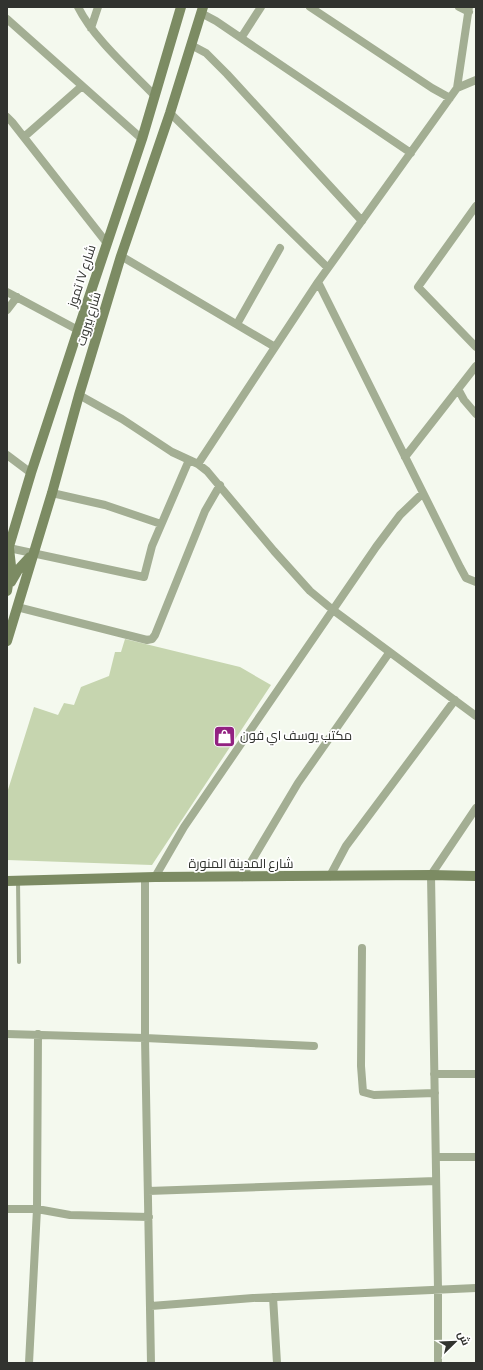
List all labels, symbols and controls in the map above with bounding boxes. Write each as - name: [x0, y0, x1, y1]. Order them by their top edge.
- street label: شارع ١٧ تموز: [64, 243, 100, 310]
- street label: شارع بيروت: [73, 290, 105, 348]
- shop icon: مكتب يوسف اي فون: [212, 723, 238, 749]
- place label: مكتب يوسف اي فون: [240, 728, 352, 746]
- street label: شارع المدينة المنورة: [188, 856, 294, 872]
- north arrow: [435, 1322, 475, 1362]
- text: ش: [455, 1329, 472, 1347]

